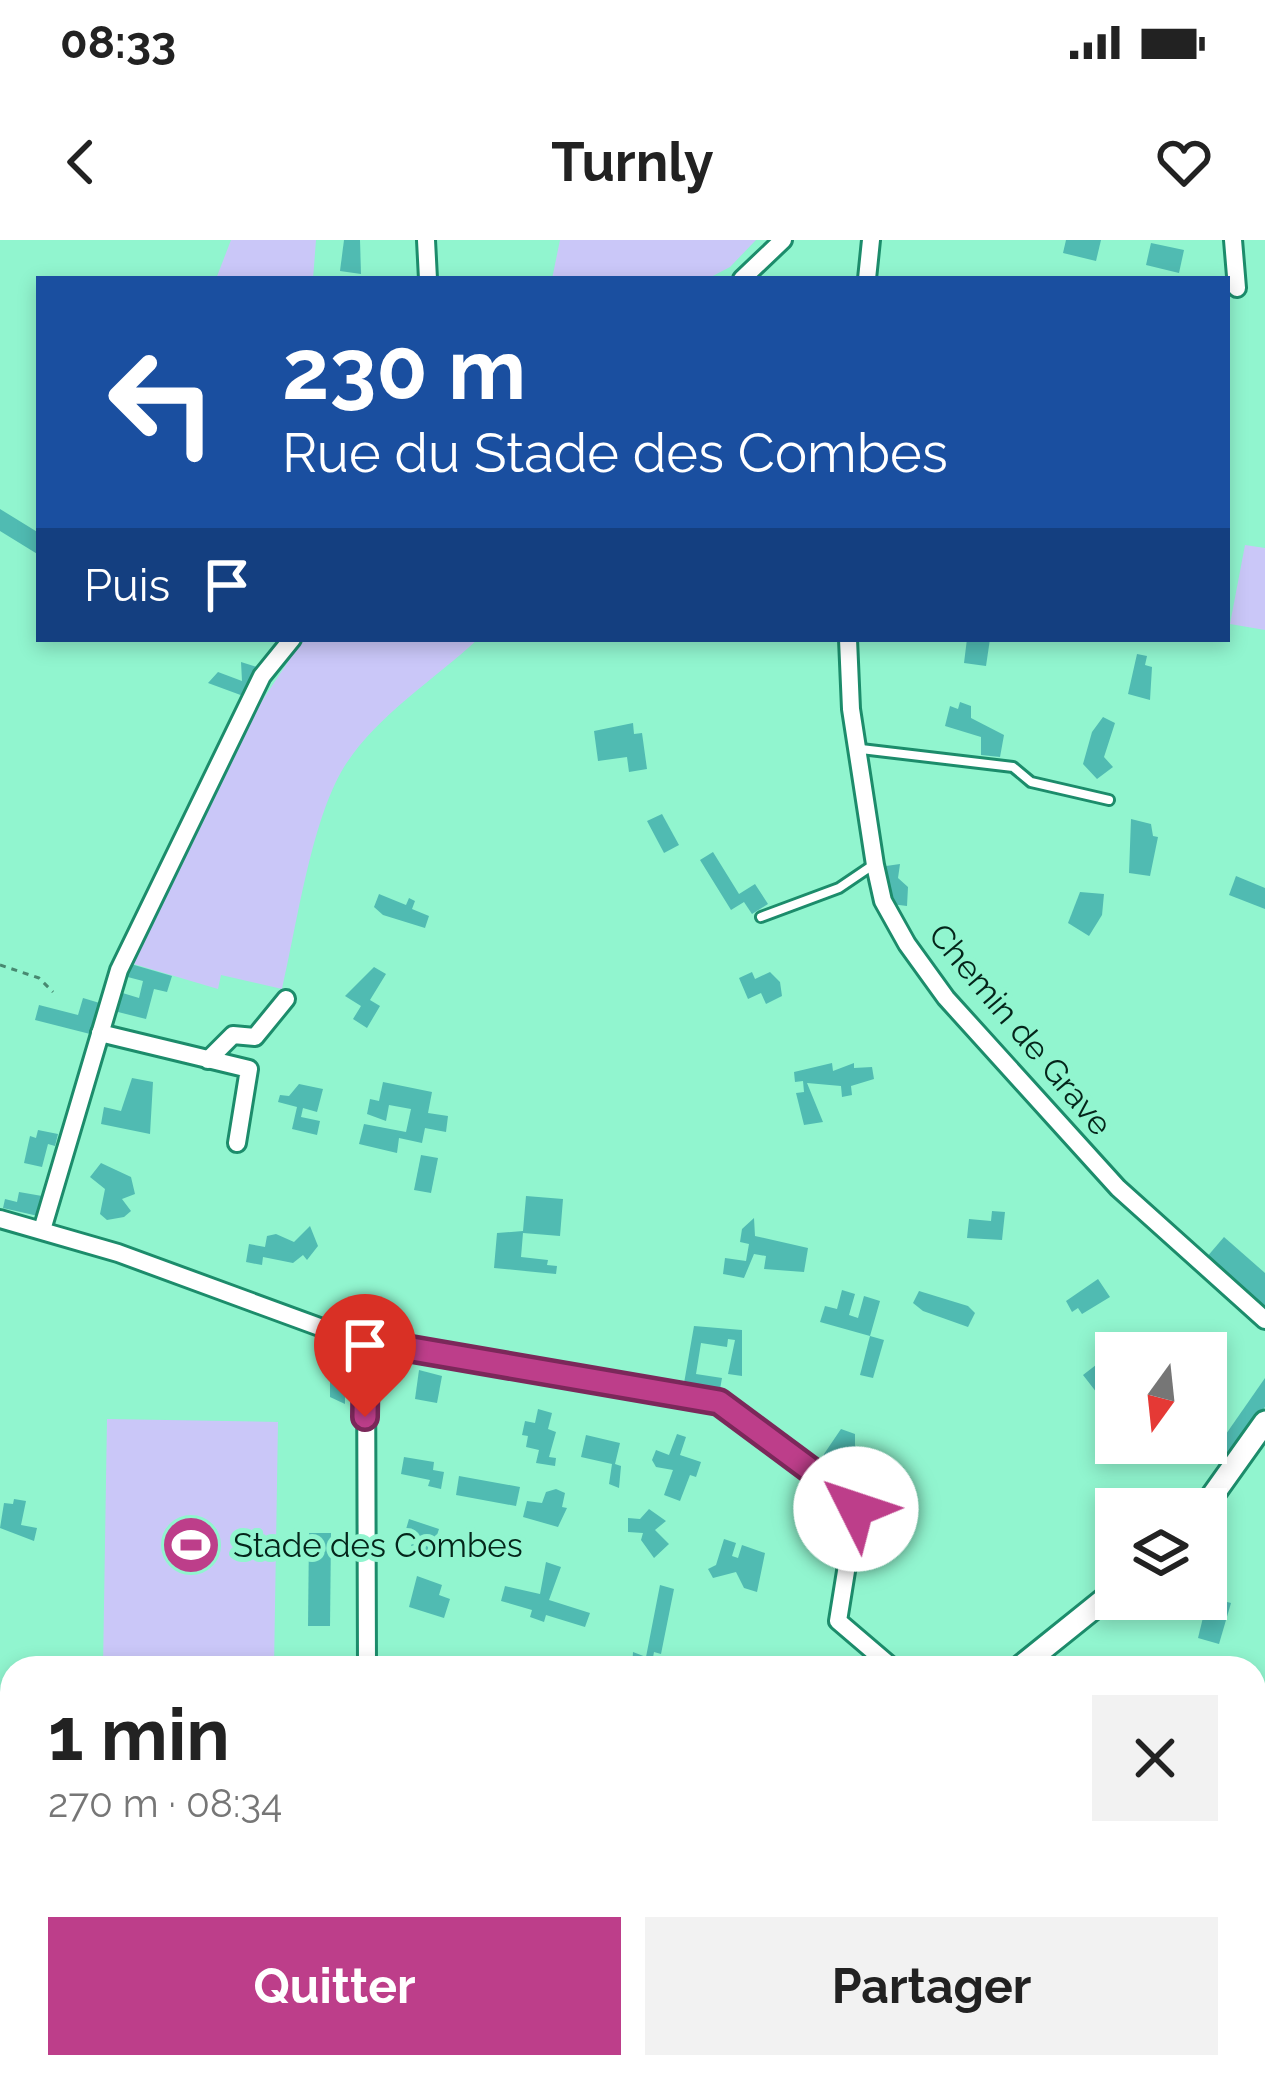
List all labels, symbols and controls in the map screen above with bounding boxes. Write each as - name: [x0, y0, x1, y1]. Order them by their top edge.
- text: 08:33: [60, 16, 176, 69]
- icon: back: [48, 129, 114, 195]
- icon: heart: [1151, 129, 1217, 195]
- text: Turnly: [551, 130, 714, 194]
- text: 230 m: [282, 320, 526, 419]
- icon: left: [84, 324, 240, 480]
- text: Rue du Stade des Combes: [282, 421, 948, 485]
- icon: arrive: [194, 552, 260, 618]
- text: Puis: [84, 559, 170, 612]
- street label: Chemin de Grave: [921, 916, 1120, 1143]
- pin: [314, 1294, 416, 1417]
- icon: arrive: [332, 1312, 398, 1378]
- north arrow: [1095, 1332, 1227, 1464]
- map controls: [1095, 1332, 1227, 1620]
- position arrow: [793, 1446, 919, 1572]
- button: layers: [1095, 1488, 1227, 1620]
- sports icon: Stade des Combes: [160, 1514, 222, 1576]
- place label: Stade des Combes: [233, 1526, 523, 1565]
- text: 1 min: [48, 1692, 230, 1777]
- button: close: [1092, 1695, 1218, 1821]
- text: 270 m · 08:34: [48, 1780, 282, 1826]
- button: Quitter: [48, 1917, 621, 2055]
- button: Partager: [645, 1917, 1218, 2055]

